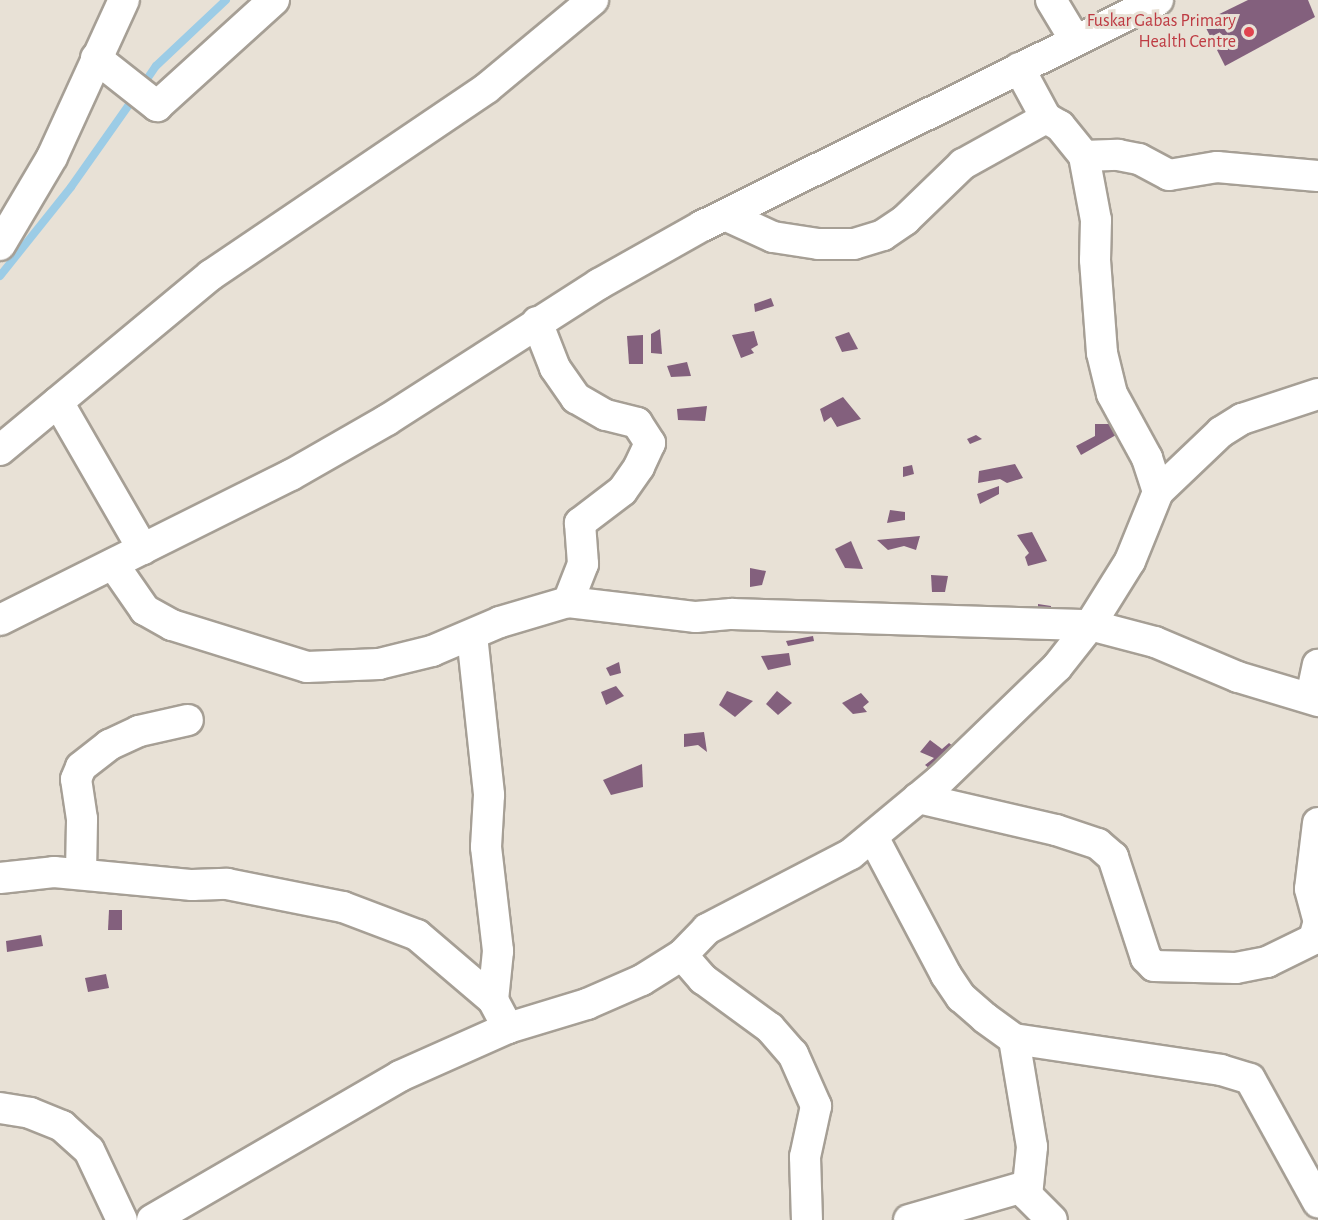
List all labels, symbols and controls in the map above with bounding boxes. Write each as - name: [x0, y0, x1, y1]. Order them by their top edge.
- place label: Fuskar Gabas Primary Health Centre: [1087, 11, 1236, 54]
- marker: Fuskar Gabas Primary Health Centre: [1240, 23, 1258, 41]

